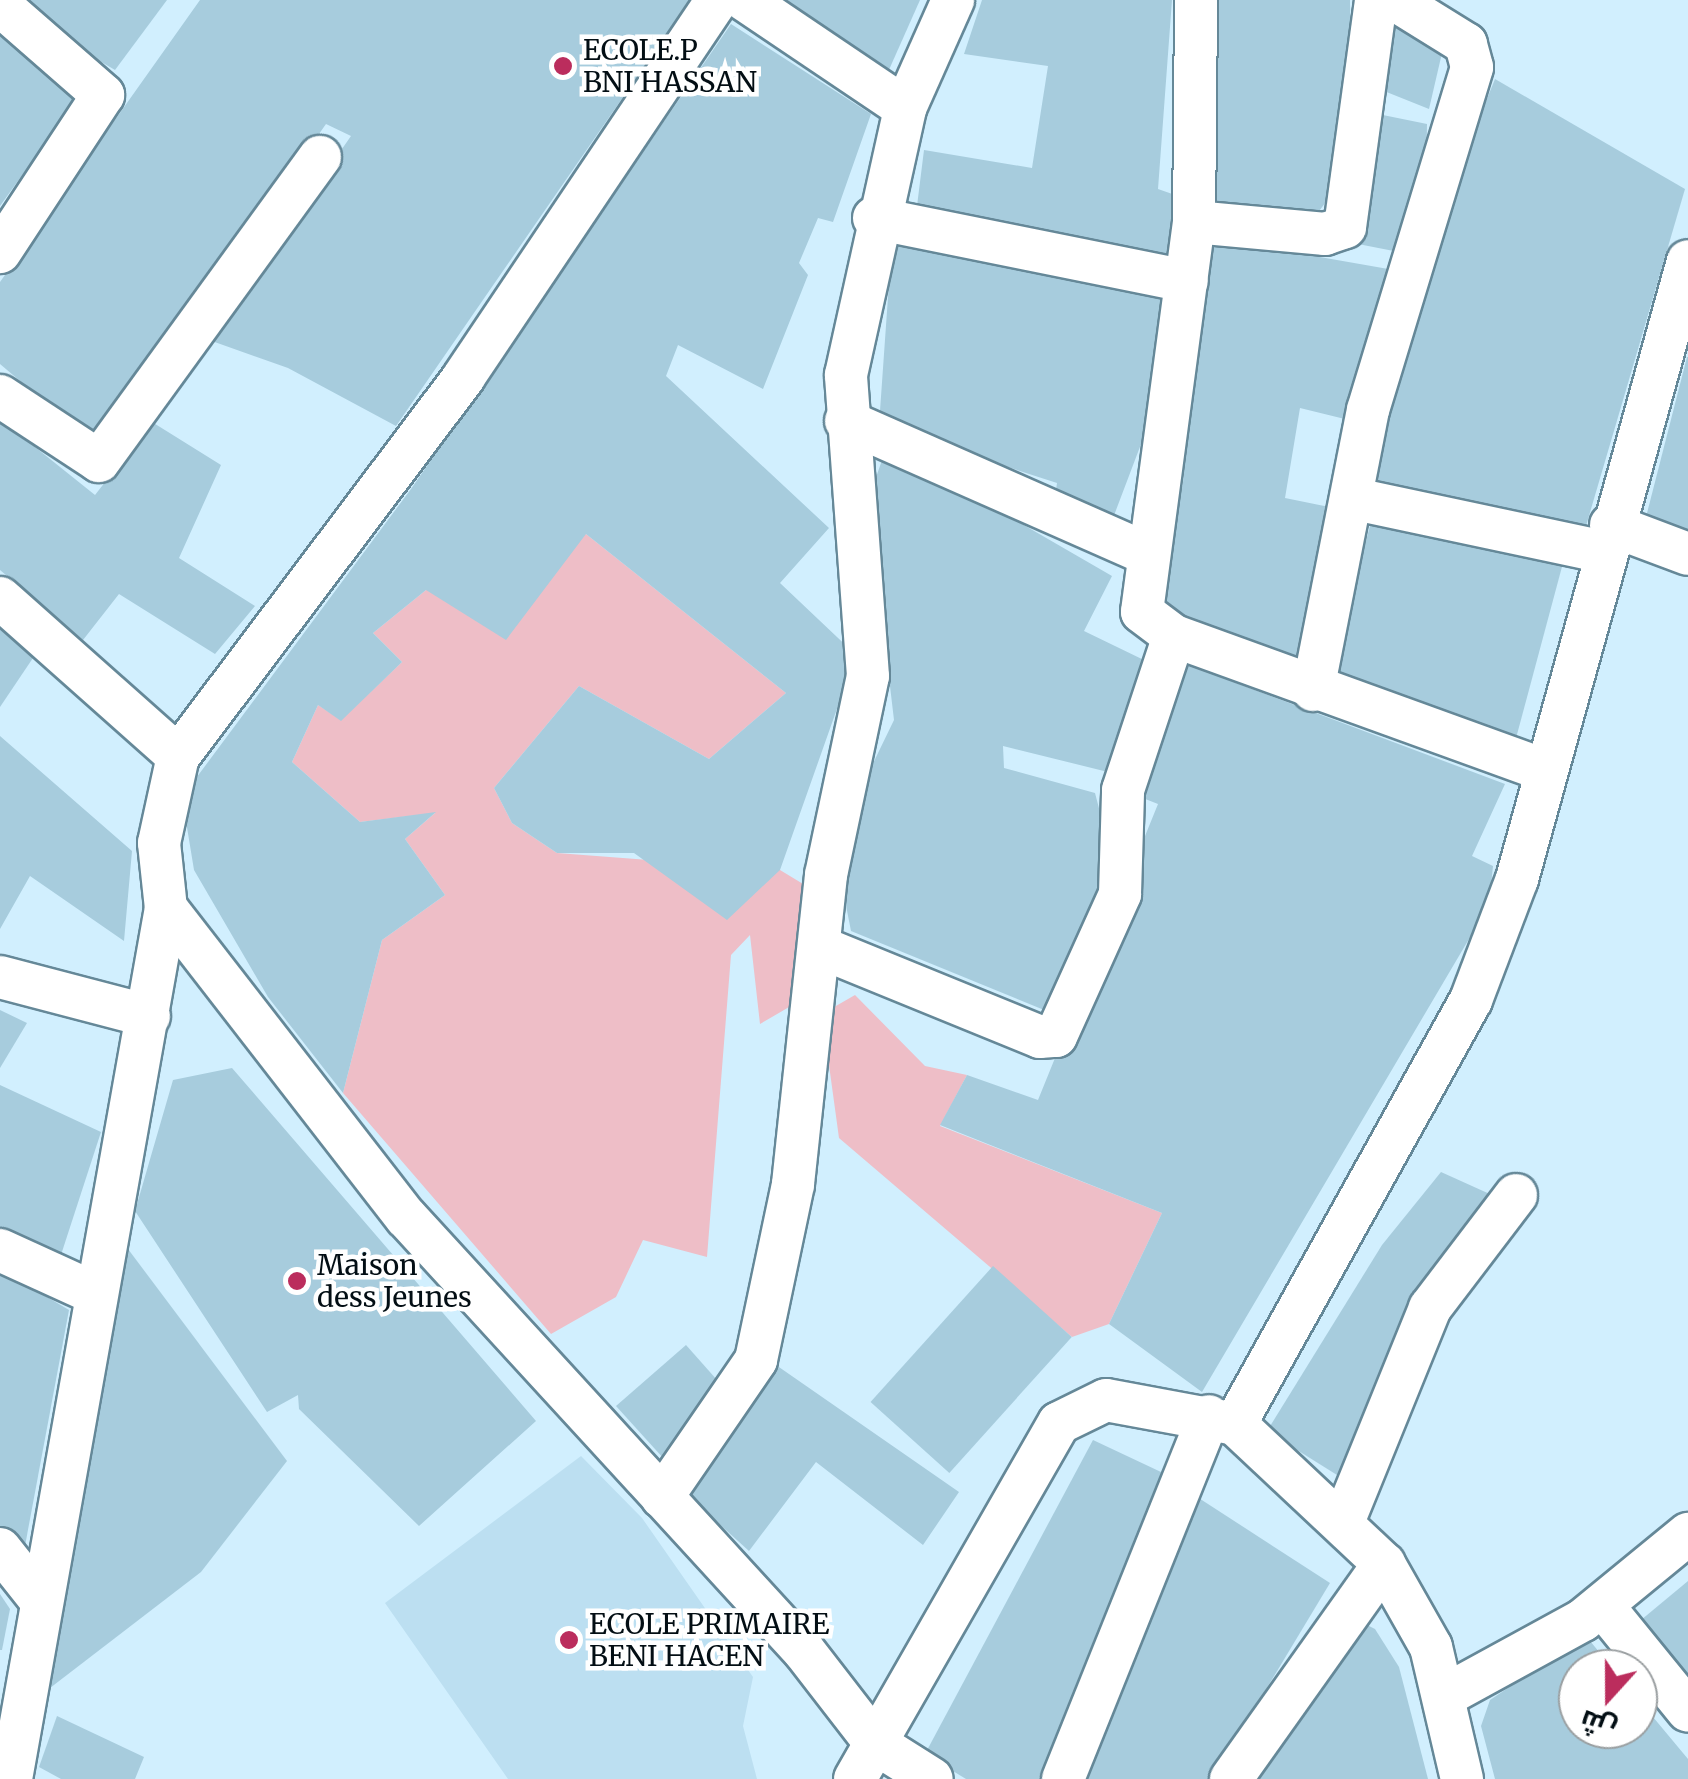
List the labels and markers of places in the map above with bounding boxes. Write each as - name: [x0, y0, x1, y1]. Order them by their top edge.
- place label: ECOLE.P BNI HASSAN: [583, 33, 757, 99]
- marker: ECOLE.P BNI HASSAN: [552, 55, 574, 77]
- place label: Maison dess Jeunes: [317, 1248, 472, 1314]
- marker: Maison dess Jeunes: [286, 1270, 308, 1292]
- place label: ECOLE PRIMAIRE BENI HACEN: [589, 1607, 829, 1673]
- marker: ECOLE PRIMAIRE BENI HACEN: [558, 1629, 580, 1651]

